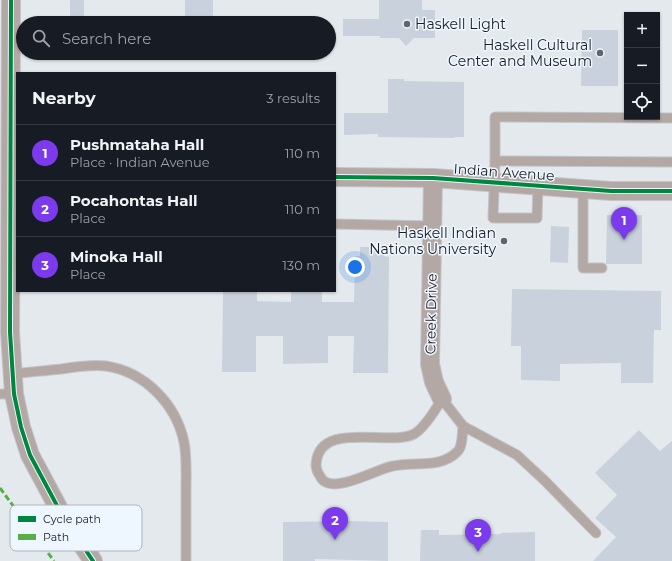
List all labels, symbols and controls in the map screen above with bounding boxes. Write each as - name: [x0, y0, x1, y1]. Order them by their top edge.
- map controls: [624, 12, 660, 120]
- button: +: [624, 12, 660, 48]
- place label: Haskell Light: [415, 15, 506, 33]
- search box: [16, 16, 336, 60]
- marker: Haskell Light: [402, 19, 412, 29]
- icon: search: [30, 27, 52, 49]
- text: Search here: [62, 29, 151, 48]
- place label: Haskell Cultural Center and Museum: [448, 36, 592, 70]
- marker: Haskell Cultural Center and Museum: [595, 48, 605, 58]
- button: −: [624, 48, 660, 84]
- button: locate: [624, 84, 660, 120]
- text: Nearby: [32, 88, 96, 108]
- text: 3 results: [266, 90, 320, 106]
- text: Pushmataha Hall: [70, 135, 204, 154]
- text: 1: [42, 145, 48, 161]
- text: 110 m: [285, 145, 320, 161]
- text: Place · Indian Avenue: [70, 154, 210, 170]
- street label: Indian Avenue: [453, 159, 555, 185]
- text: Pocahontas Hall: [70, 191, 198, 210]
- text: 2: [41, 201, 49, 217]
- text: 110 m: [285, 201, 320, 217]
- pin: 1: [611, 207, 637, 240]
- text: Place: [70, 210, 106, 226]
- place label: Haskell Indian Nations University: [369, 224, 496, 258]
- marker: Haskell Indian Nations University: [499, 236, 509, 246]
- text: Minoka Hall: [70, 247, 163, 266]
- text: 3: [41, 257, 49, 273]
- text: 130 m: [282, 257, 320, 273]
- your location: [345, 257, 365, 277]
- text: Place: [70, 266, 106, 282]
- street label: Creek Drive: [421, 273, 441, 355]
- legend: [10, 505, 142, 551]
- pin: 2: [322, 507, 348, 540]
- text: Cycle path: [43, 512, 101, 526]
- pin: 3: [465, 519, 491, 552]
- text: Path: [43, 530, 69, 544]

